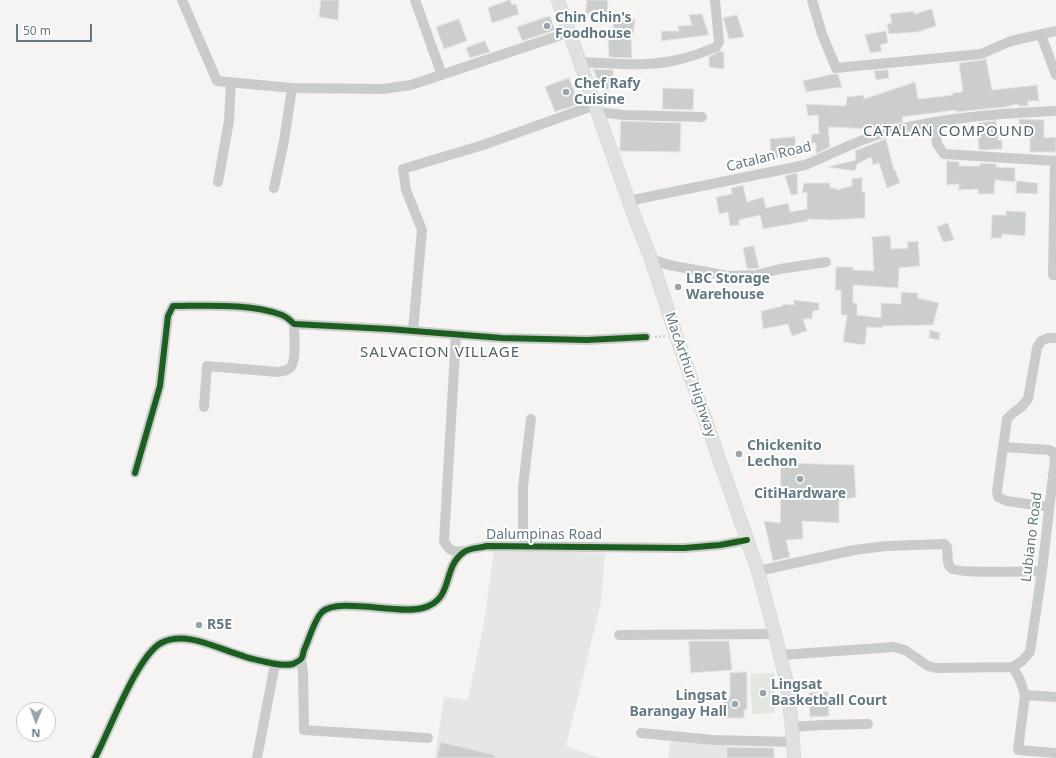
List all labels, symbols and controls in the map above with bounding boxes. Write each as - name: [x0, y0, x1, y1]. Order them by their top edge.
- place label: Chin Chin's Foodhouse: [555, 10, 632, 42]
- scale bar: [18, 16, 94, 42]
- marker: Chin Chin's Foodhouse: [542, 21, 552, 31]
- text: 50 m: [23, 22, 51, 39]
- place label: Chef Rafy Cuisine: [574, 76, 640, 108]
- marker: Chef Rafy Cuisine: [561, 87, 571, 97]
- district label: CATALAN COMPOUND: [863, 123, 1035, 141]
- street label: Catalan Road: [725, 138, 813, 176]
- place label: LBC Storage Warehouse: [686, 271, 770, 304]
- marker: LBC Storage Warehouse: [673, 282, 683, 292]
- street label: MacArthur Highway: [661, 310, 719, 440]
- district label: SALVACION VILLAGE: [360, 344, 520, 362]
- place label: Chickenito Lechon: [747, 438, 822, 470]
- marker: Chickenito Lechon: [734, 449, 744, 459]
- marker: CitiHardware: [795, 474, 805, 484]
- place label: CitiHardware: [754, 486, 846, 502]
- street label: Lubiano Road: [1018, 491, 1046, 583]
- street label: Dalumpinas Road: [486, 527, 602, 543]
- place label: R5E: [207, 617, 232, 633]
- marker: R5E: [194, 620, 204, 630]
- place label: Lingsat Basketball Court: [771, 677, 887, 710]
- place label: Lingsat Barangay Hall: [630, 688, 727, 720]
- marker: Lingsat Basketball Court: [758, 688, 768, 698]
- marker: Lingsat Barangay Hall: [730, 699, 740, 709]
- north arrow: [16, 702, 56, 742]
- text: N: [31, 726, 40, 741]

